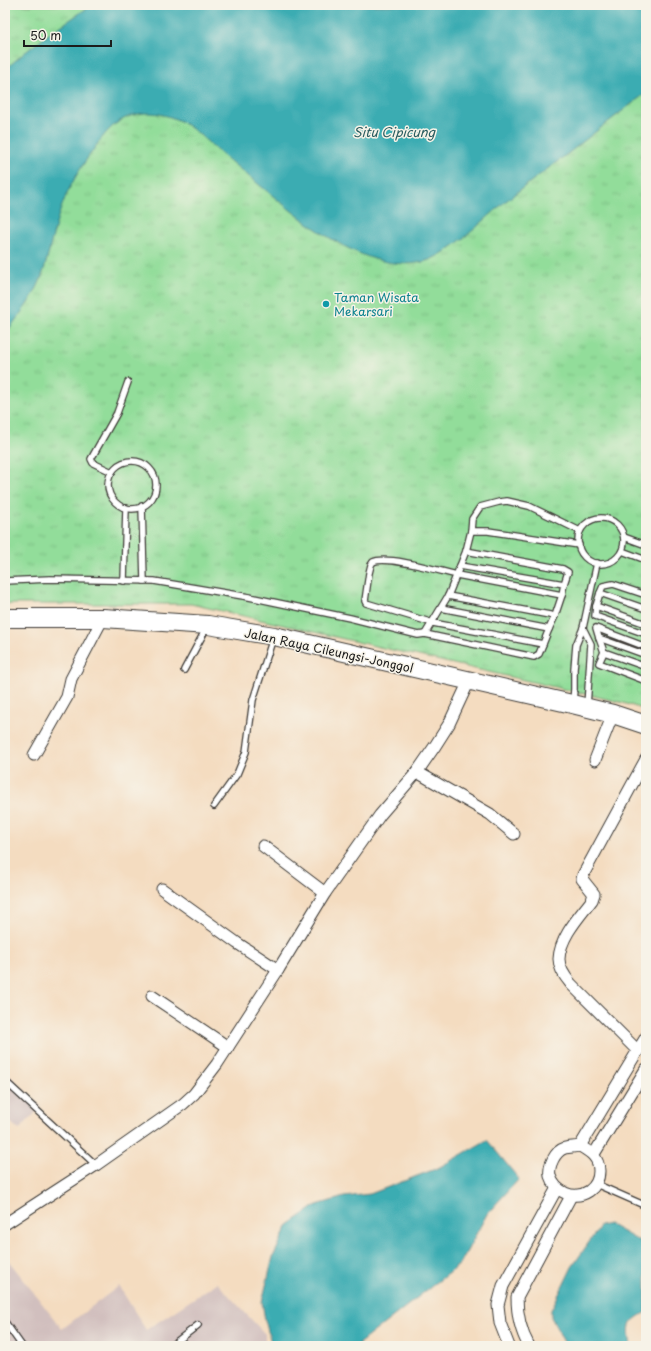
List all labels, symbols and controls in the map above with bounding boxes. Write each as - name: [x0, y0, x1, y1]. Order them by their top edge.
- scale bar: [24, 22, 111, 48]
- text: 50 m: [30, 26, 61, 44]
- water label: Situ Cipicung: [353, 122, 437, 141]
- place label: Taman Wisata Mekarsari: [334, 288, 419, 320]
- marker: Taman Wisata Mekarsari: [321, 299, 331, 309]
- street label: Jalan Raya Cileungsi-Jonggol: [243, 623, 415, 677]

